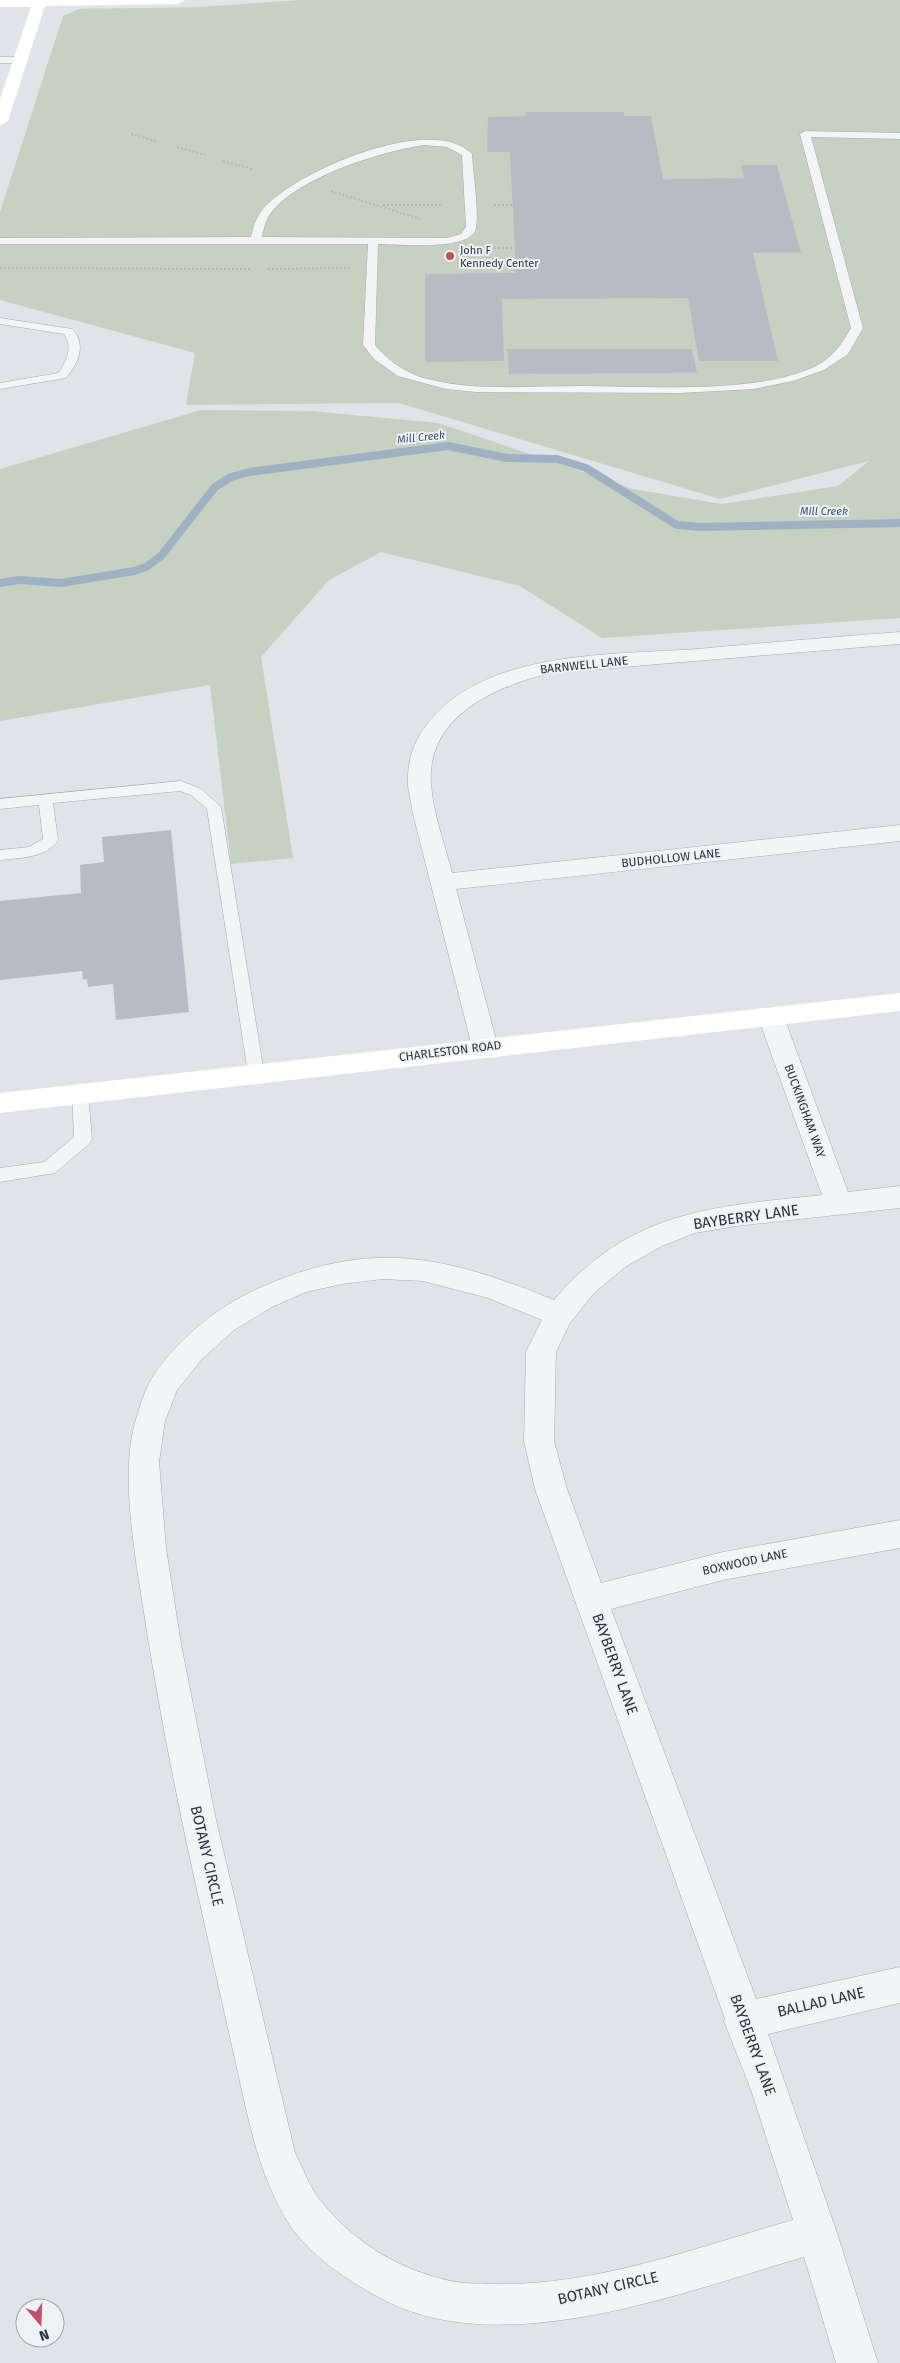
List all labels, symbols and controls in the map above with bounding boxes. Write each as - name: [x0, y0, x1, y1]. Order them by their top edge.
- place label: John F Kennedy Center: [460, 244, 539, 270]
- marker: John F Kennedy Center: [444, 250, 456, 262]
- water label: Mill Creek: [397, 429, 446, 446]
- water label: Mill Creek: [800, 505, 848, 518]
- street label: BARNWELL LANE: [539, 653, 629, 677]
- street label: BUDHOLLOW LANE: [621, 846, 721, 870]
- street label: CHARLESTON ROAD: [398, 1038, 502, 1064]
- street label: BUCKINGHAM WAY: [782, 1062, 829, 1160]
- street label: BAYBERRY LANE: [692, 1201, 800, 1233]
- street label: BOXWOOD LANE: [701, 1546, 789, 1578]
- street label: BAYBERRY LANE: [588, 1611, 642, 1717]
- street label: BOTANY CIRCLE: [187, 1804, 227, 1908]
- street label: BALLAD LANE: [776, 1983, 866, 2021]
- street label: BAYBERRY LANE: [726, 1992, 780, 2098]
- street label: BOTANY CIRCLE: [556, 2268, 660, 2308]
- north arrow: [15, 2298, 65, 2348]
- text: N: [37, 2325, 51, 2344]

